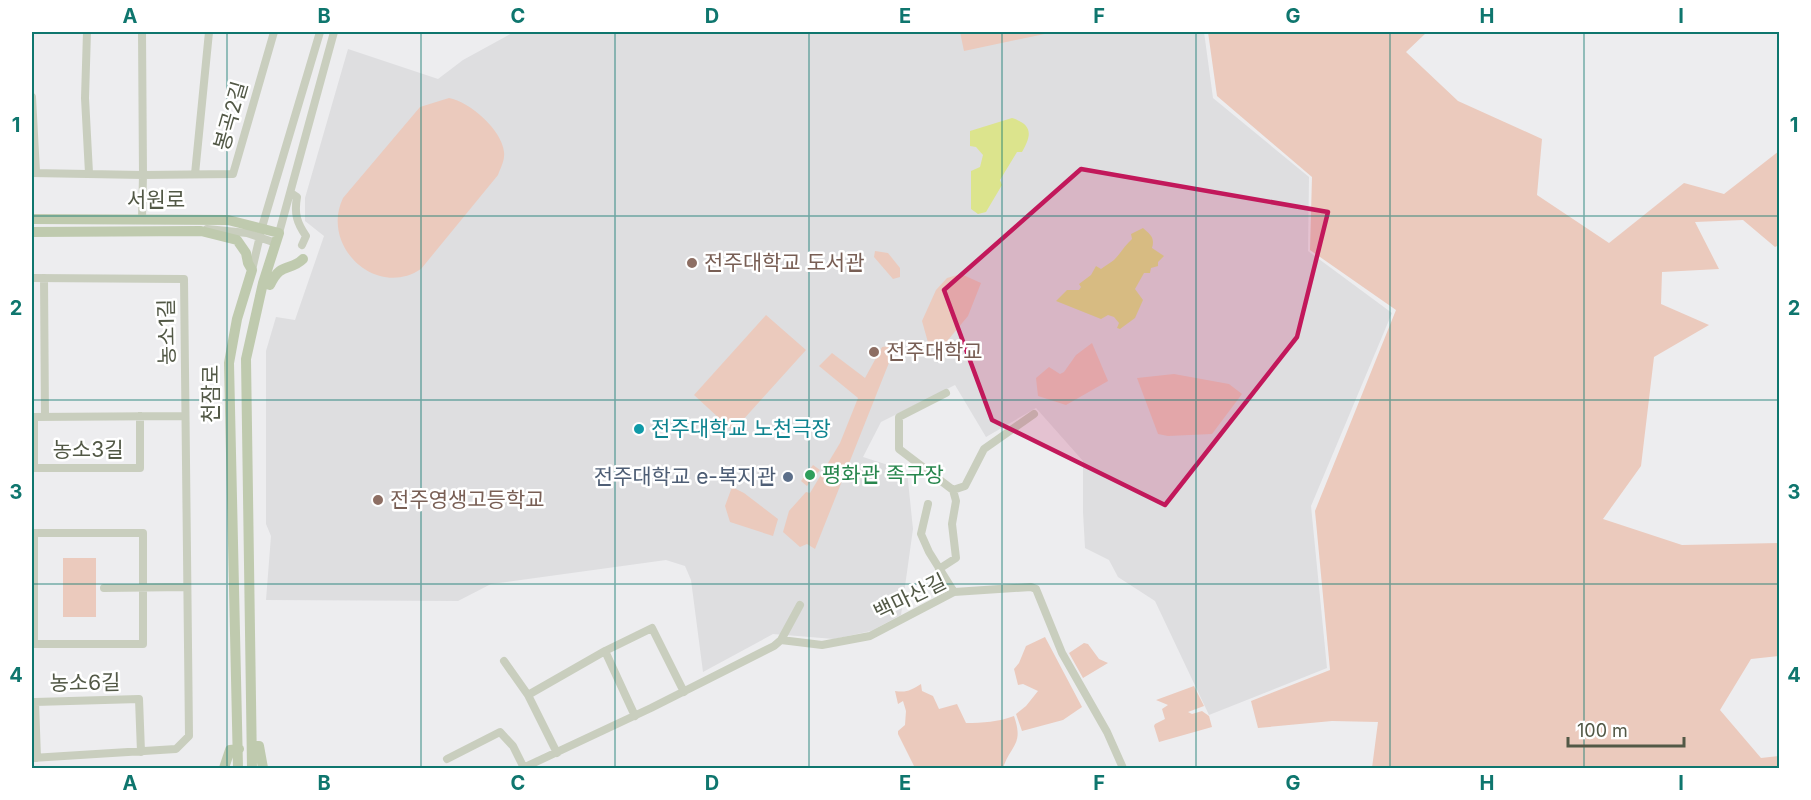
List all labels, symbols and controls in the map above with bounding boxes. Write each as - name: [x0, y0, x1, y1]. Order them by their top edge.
- text: A: [123, 4, 138, 28]
- text: B: [317, 4, 331, 28]
- text: C: [511, 4, 525, 28]
- text: D: [705, 4, 719, 28]
- text: E: [899, 4, 911, 28]
- text: F: [1093, 4, 1105, 28]
- text: G: [1285, 4, 1301, 28]
- text: H: [1480, 4, 1494, 28]
- text: I: [1678, 4, 1684, 28]
- street label: 봉곡2길: [209, 78, 252, 153]
- text: 1: [12, 113, 20, 137]
- text: 1: [1790, 113, 1798, 137]
- street label: 서원로: [127, 187, 185, 212]
- place label: 전주대학교 도서관: [704, 250, 864, 275]
- marker: 전주대학교 도서관: [685, 256, 699, 270]
- text: 2: [10, 296, 22, 320]
- text: 2: [1788, 296, 1800, 320]
- street label: 농소1길: [153, 299, 180, 365]
- place label: 전주대학교: [886, 339, 983, 364]
- marker: 전주대학교: [867, 345, 881, 359]
- street label: 천잠로: [198, 365, 223, 423]
- place label: 전주대학교 노천극장: [651, 416, 831, 441]
- marker: 전주대학교 노천극장: [632, 422, 646, 436]
- street label: 농소3길: [53, 437, 123, 462]
- place label: 평화관 족구장: [822, 462, 944, 487]
- place label: 전주대학교 e-복지관: [594, 464, 776, 489]
- marker: 평화관 족구장: [803, 468, 817, 482]
- marker: 전주대학교 e-복지관: [781, 470, 795, 484]
- text: 3: [10, 480, 22, 504]
- text: 3: [1788, 480, 1800, 504]
- place label: 전주영생고등학교: [390, 487, 545, 512]
- marker: 전주영생고등학교: [371, 493, 385, 507]
- street label: 백마산길: [870, 568, 950, 625]
- text: 4: [9, 663, 23, 687]
- text: 4: [1787, 663, 1801, 687]
- street label: 농소6길: [49, 669, 121, 696]
- scale bar: [1568, 710, 1684, 748]
- text: 100 m: [1577, 720, 1628, 741]
- text: A: [123, 771, 138, 795]
- text: B: [317, 771, 331, 795]
- text: C: [511, 771, 525, 795]
- text: D: [705, 771, 719, 795]
- text: E: [899, 771, 911, 795]
- text: F: [1093, 771, 1105, 795]
- text: G: [1285, 771, 1301, 795]
- text: H: [1480, 771, 1494, 795]
- text: I: [1678, 771, 1684, 795]

